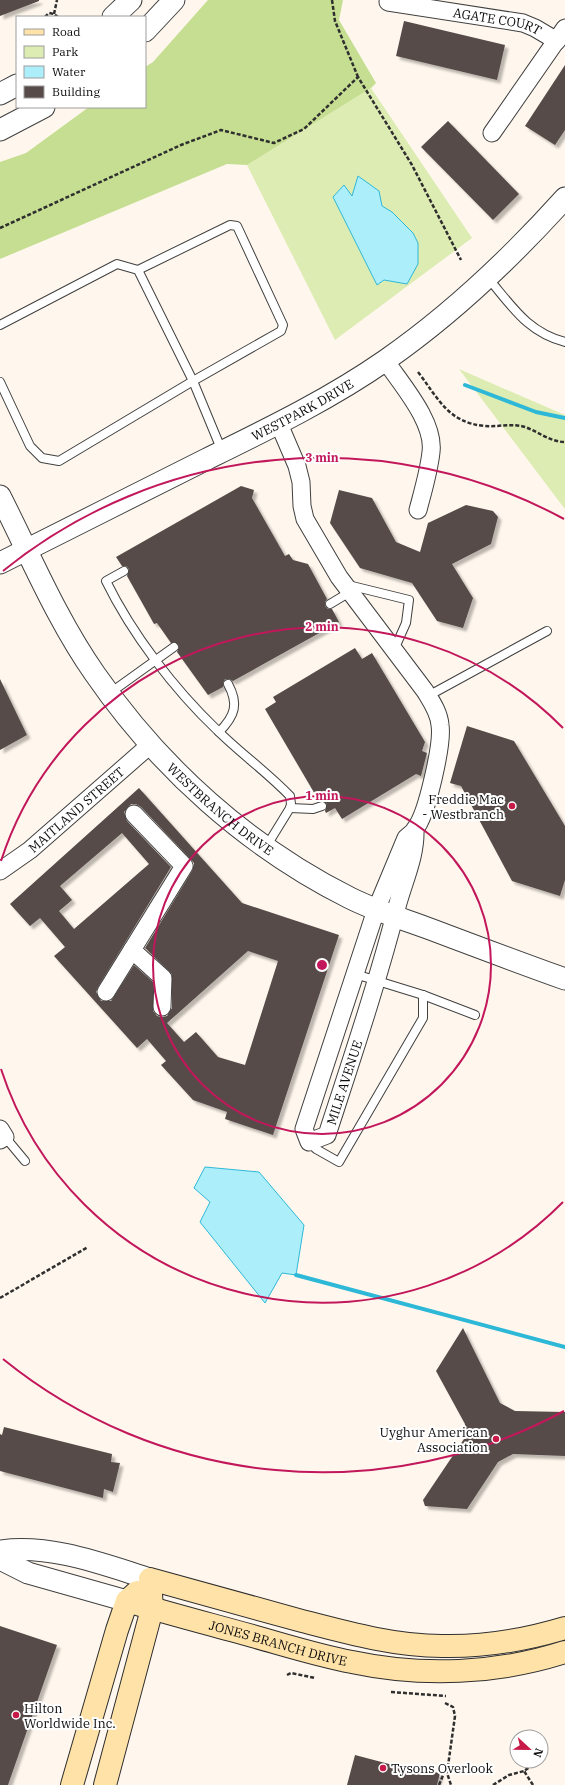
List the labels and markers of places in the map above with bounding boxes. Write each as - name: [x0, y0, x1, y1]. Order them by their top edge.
- place label: Freddie Mac - Westbranch: [422, 791, 504, 823]
- marker: Freddie Mac - Westbranch: [507, 801, 517, 811]
- centre of rings: [315, 958, 329, 972]
- place label: Uyghur American Association: [380, 1424, 488, 1456]
- marker: Uyghur American Association: [491, 1434, 501, 1444]
- place label: Hilton Worldwide Inc.: [24, 1700, 116, 1732]
- marker: Hilton Worldwide Inc.: [11, 1710, 21, 1720]
- place label: Tysons Overlook: [391, 1760, 493, 1777]
- marker: Tysons Overlook: [378, 1763, 388, 1773]

